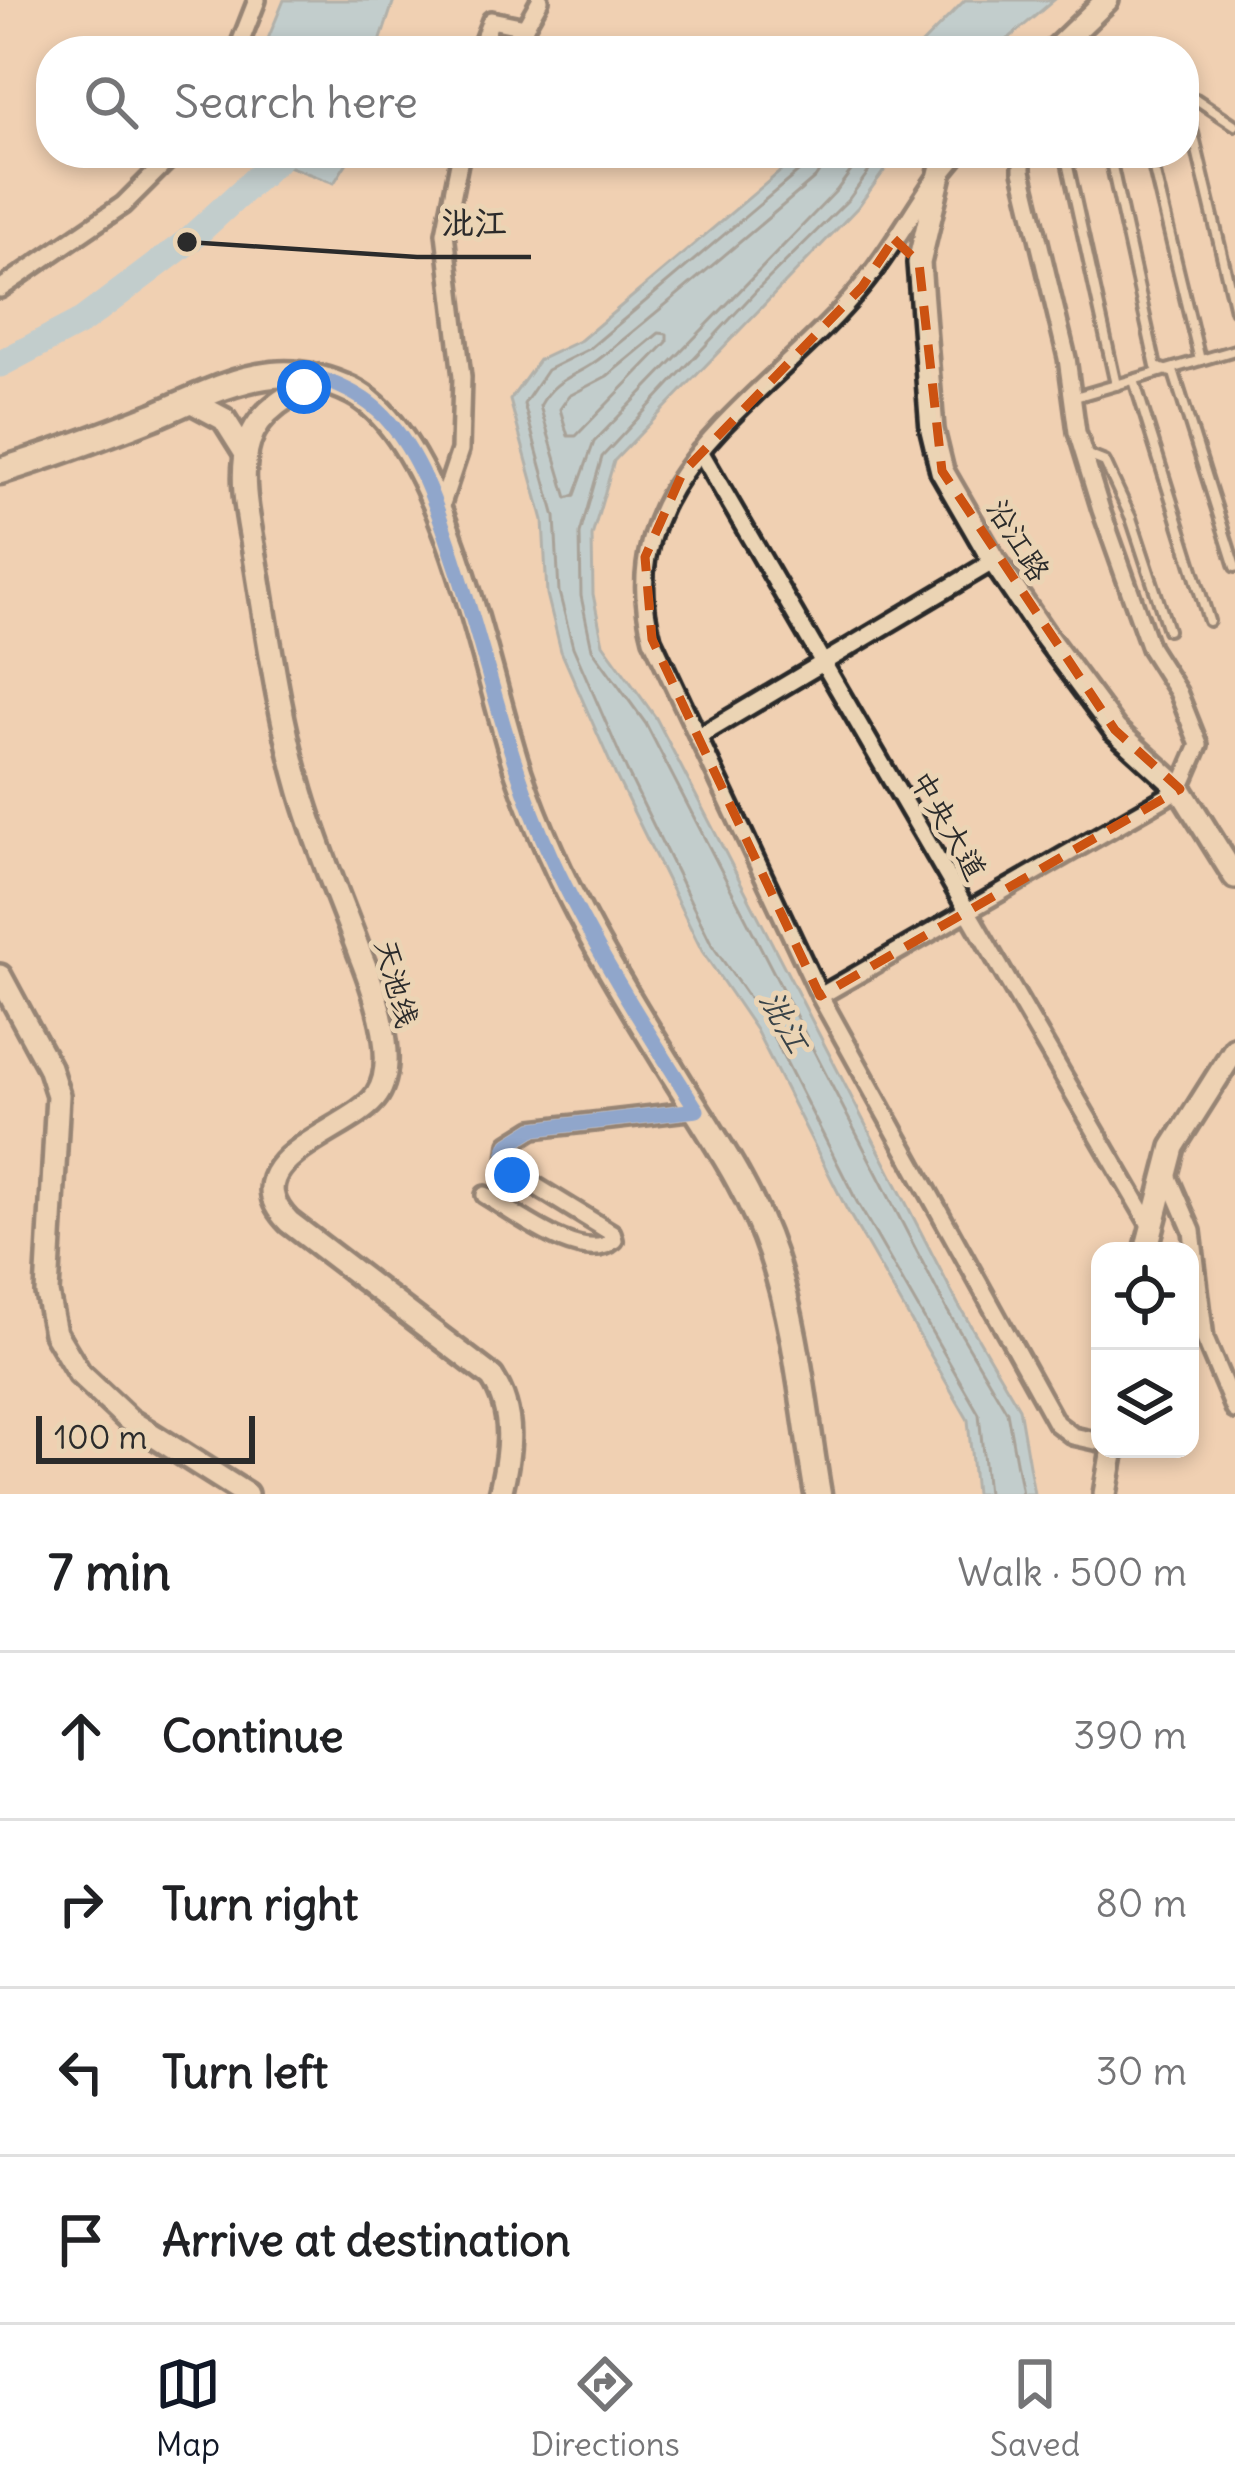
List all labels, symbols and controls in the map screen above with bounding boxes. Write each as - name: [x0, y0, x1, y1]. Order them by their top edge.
- search box: [36, 36, 1199, 168]
- icon: search: [78, 69, 144, 135]
- text: Search here: [174, 74, 418, 130]
- callout: 沘江: [417, 188, 531, 257]
- text: 沘江: [441, 201, 507, 243]
- route start: [277, 360, 331, 414]
- street label: 沿江路: [979, 492, 1059, 588]
- street label: 中央大道: [903, 764, 995, 886]
- street label: 天池线: [367, 935, 427, 1031]
- water label: 沘江: [751, 982, 820, 1062]
- route end: [485, 1148, 539, 1202]
- map controls: [1091, 1242, 1199, 1458]
- button: locate: [1091, 1242, 1199, 1350]
- button: layers: [1091, 1350, 1199, 1458]
- scale bar: [36, 1410, 255, 1463]
- text: 100 m: [54, 1416, 147, 1458]
- text: 7 min: [48, 1540, 171, 1604]
- text: Walk · 500 m: [957, 1548, 1187, 1597]
- icon: ahead: [48, 1703, 114, 1769]
- text: Continue: [162, 1708, 344, 1764]
- text: 390 m: [1073, 1711, 1187, 1760]
- icon: right: [48, 1871, 114, 1937]
- text: Turn right: [162, 1876, 358, 1932]
- text: 80 m: [1095, 1879, 1187, 1928]
- icon: left: [48, 2039, 114, 2105]
- text: Turn left: [162, 2044, 328, 2100]
- text: 30 m: [1096, 2047, 1187, 2096]
- icon: arrive: [48, 2207, 114, 2273]
- text: Arrive at destination: [162, 2212, 571, 2268]
- tab: Map: [155, 2351, 221, 2465]
- tab: Directions: [531, 2351, 680, 2465]
- tab: Saved: [990, 2351, 1080, 2465]

